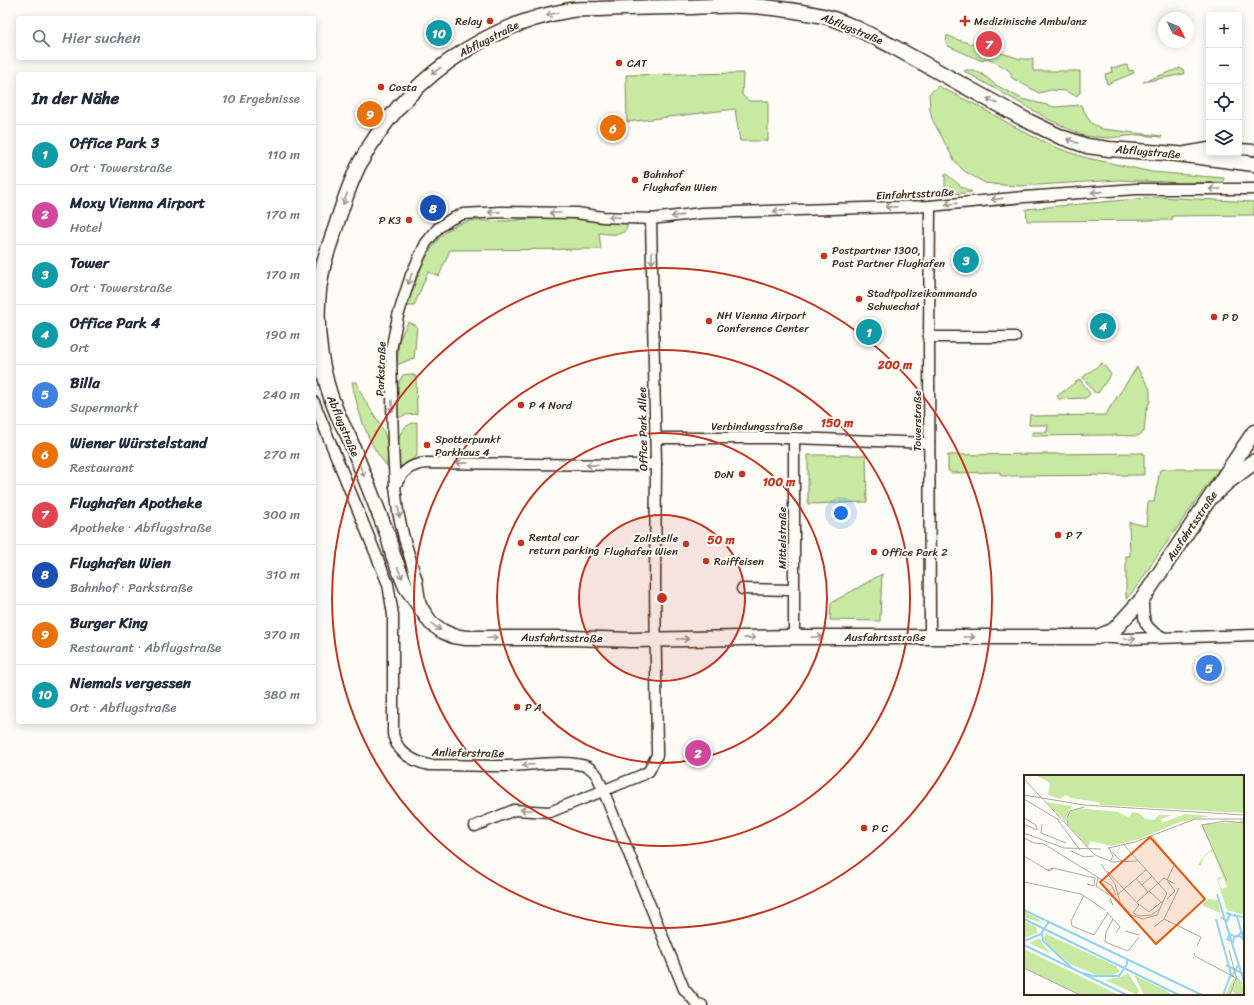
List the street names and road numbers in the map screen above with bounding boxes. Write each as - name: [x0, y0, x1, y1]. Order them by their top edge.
- street label: Abflugstraße: [817, 8, 886, 50]
- street label: Abflugstraße: [455, 15, 523, 63]
- street label: Abflugstraße: [1114, 140, 1182, 164]
- street label: Einfahrtsstraße: [876, 182, 955, 206]
- street label: Parkstraße: [371, 341, 391, 397]
- street label: Office Park Allee: [633, 386, 653, 471]
- street label: Towerstraße: [908, 390, 927, 452]
- street label: Abflugstraße: [321, 391, 365, 460]
- street label: Verbindungsstraße: [711, 417, 803, 436]
- street label: Ausfahrtsstraße: [1161, 487, 1223, 566]
- street label: Mittelstraße: [773, 506, 792, 569]
- street label: Ausfahrtsstraße: [520, 628, 603, 648]
- street label: Ausfahrtsstraße: [843, 628, 926, 647]
- street label: Anlieferstraße: [431, 743, 505, 763]

